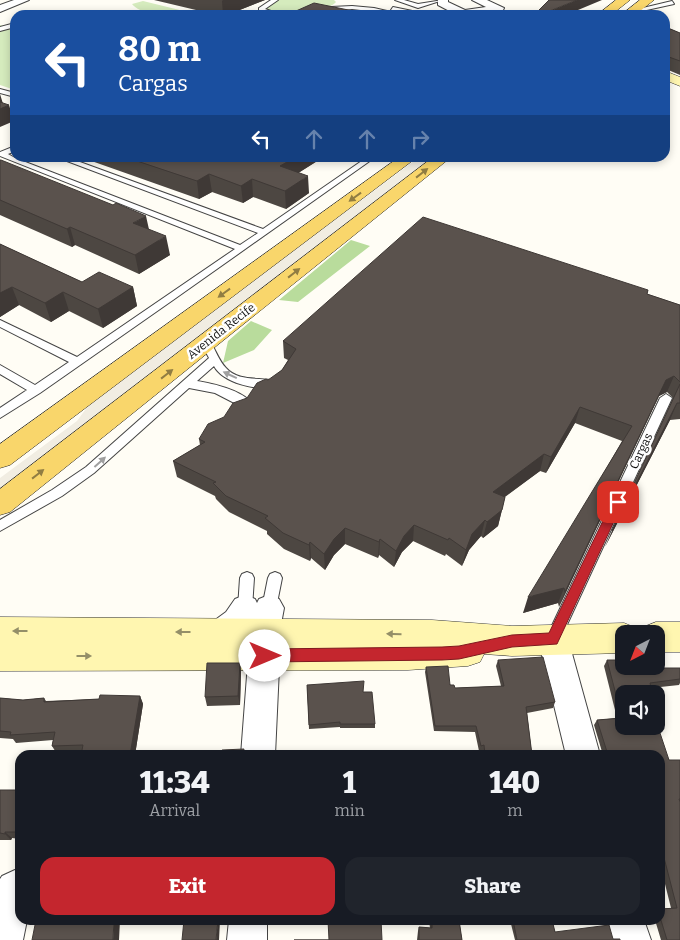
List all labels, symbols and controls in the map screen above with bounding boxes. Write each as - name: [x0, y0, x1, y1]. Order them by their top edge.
- text: 80 m: [118, 28, 201, 70]
- icon: left: [35, 30, 100, 95]
- text: Cargas: [118, 70, 188, 97]
- icon: left: [247, 125, 275, 153]
- icon: ahead: [300, 125, 328, 153]
- icon: ahead: [353, 125, 381, 153]
- icon: right: [406, 125, 434, 153]
- one-way arrow: [415, 168, 429, 178]
- one-way arrow: [348, 192, 362, 202]
- one-way arrow: [287, 268, 301, 278]
- one-way arrow: [217, 288, 231, 298]
- street label: Avenida Recife: [184, 300, 258, 362]
- one-way arrow: [160, 368, 173, 379]
- one-way arrow: [223, 371, 238, 380]
- street label: Cargas: [627, 431, 655, 471]
- one-way arrow: [93, 456, 106, 467]
- one-way arrow: [32, 468, 45, 479]
- pin: [597, 481, 639, 523]
- icon: arrive: [604, 488, 632, 516]
- north arrow: [615, 625, 665, 675]
- map controls: [615, 625, 665, 735]
- one-way arrow: [12, 627, 28, 635]
- one-way arrow: [175, 628, 191, 636]
- position arrow: [238, 629, 290, 681]
- one-way arrow: [385, 630, 401, 638]
- one-way arrow: [76, 652, 92, 660]
- button: sound: [615, 685, 665, 735]
- text: 11:34: [140, 765, 210, 801]
- text: 1: [343, 765, 356, 801]
- text: 140: [489, 765, 540, 801]
- text: Arrival: [149, 801, 200, 820]
- text: min: [334, 801, 365, 820]
- text: m: [507, 801, 522, 820]
- button: Exit: [40, 857, 335, 915]
- button: Share: [345, 857, 640, 915]

